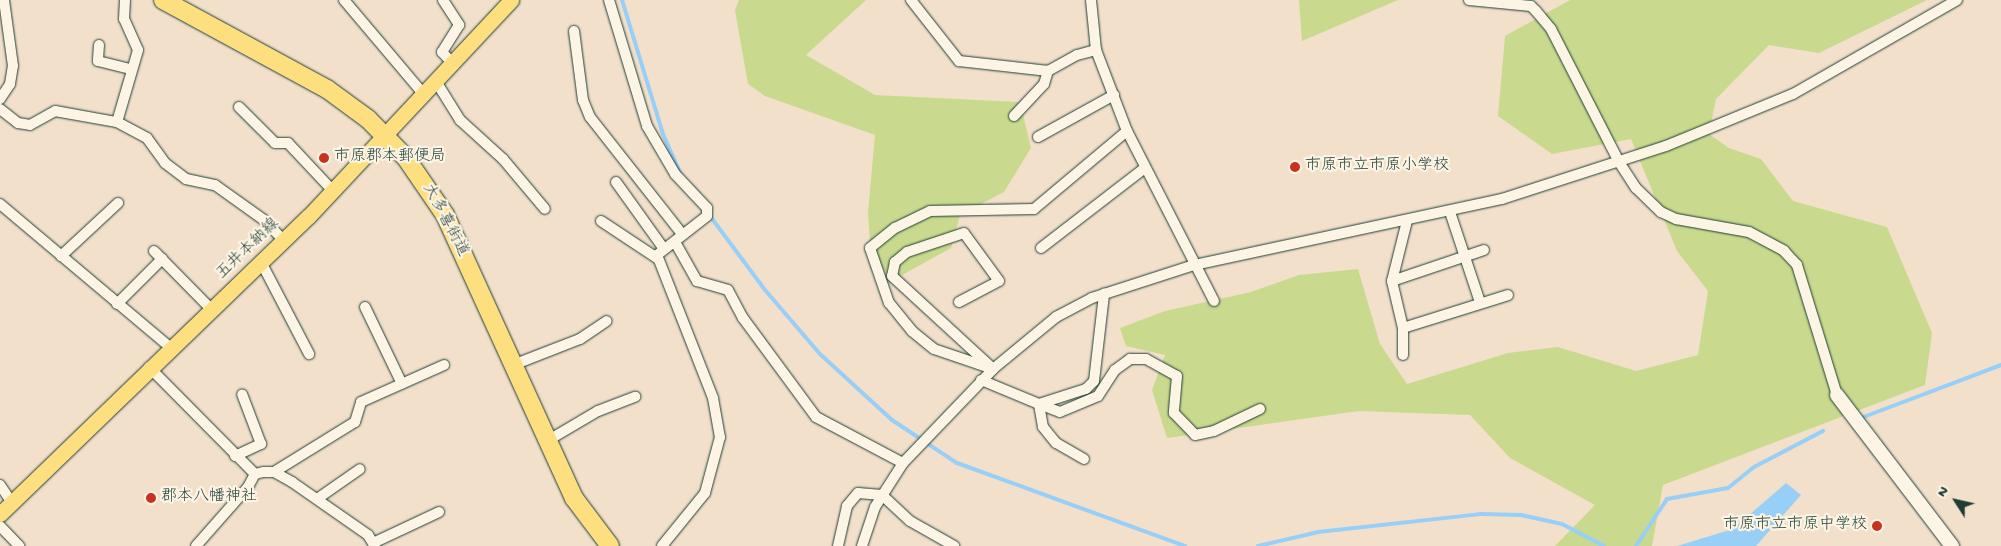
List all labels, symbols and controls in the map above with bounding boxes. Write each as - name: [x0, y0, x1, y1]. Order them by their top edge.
- place label: 市原郡本郵便局: [334, 148, 446, 168]
- marker: 市原郡本郵便局: [318, 152, 330, 164]
- place label: 市原市立市原小学校: [1305, 157, 1449, 177]
- marker: 市原市立市原小学校: [1289, 161, 1301, 173]
- street label: 大多喜街道: [417, 181, 471, 261]
- street label: 五井本納線: [214, 215, 284, 285]
- north arrow: [1931, 476, 1981, 526]
- text: N: [1934, 483, 1953, 501]
- place label: 郡本八幡神社: [161, 488, 257, 508]
- marker: 郡本八幡神社: [145, 492, 157, 504]
- place label: 市原市立市原中学校: [1723, 516, 1867, 536]
- marker: 市原市立市原中学校: [1871, 520, 1883, 532]

